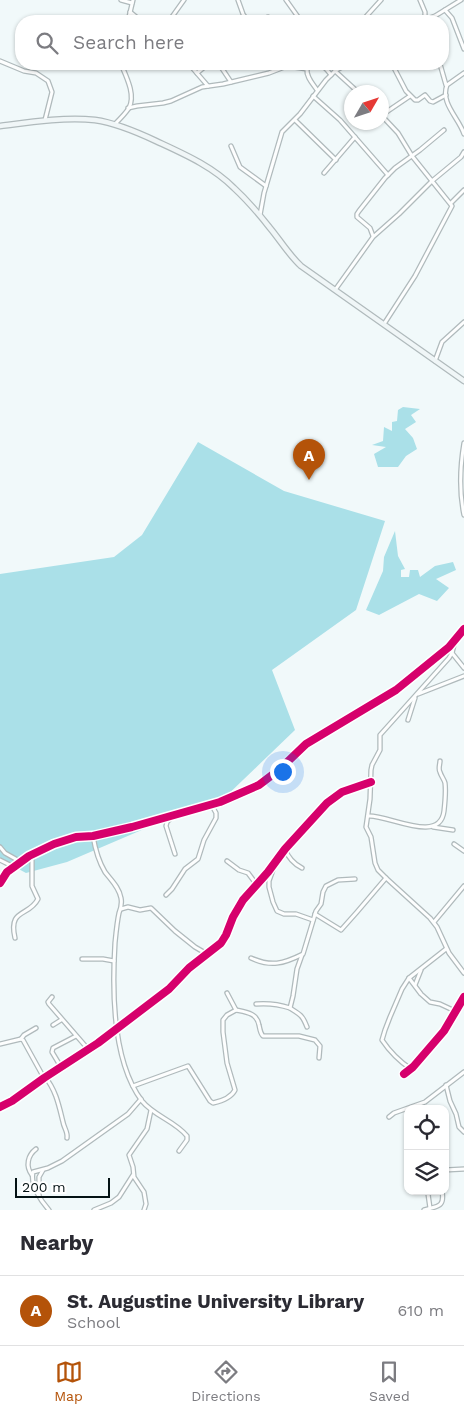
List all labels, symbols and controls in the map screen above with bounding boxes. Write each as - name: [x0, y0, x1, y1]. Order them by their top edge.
- search box: [15, 15, 449, 70]
- icon: search: [33, 29, 61, 57]
- text: Search here: [73, 31, 184, 54]
- north arrow: [344, 85, 389, 130]
- pin: A: [293, 439, 325, 480]
- your location: [270, 759, 296, 785]
- map controls: [404, 1105, 449, 1195]
- button: locate: [404, 1105, 449, 1150]
- button: layers: [404, 1150, 449, 1195]
- scale bar: [15, 1175, 110, 1198]
- text: 200 m: [22, 1179, 66, 1195]
- text: Nearby: [20, 1230, 93, 1255]
- text: St. Augustine University Library: [67, 1290, 364, 1313]
- text: A: [31, 1301, 41, 1320]
- text: 610 m: [397, 1301, 444, 1320]
- text: School: [67, 1313, 120, 1332]
- tab: Map: [54, 1358, 83, 1404]
- tab: Directions: [191, 1358, 261, 1404]
- tab: Saved: [369, 1358, 410, 1404]

